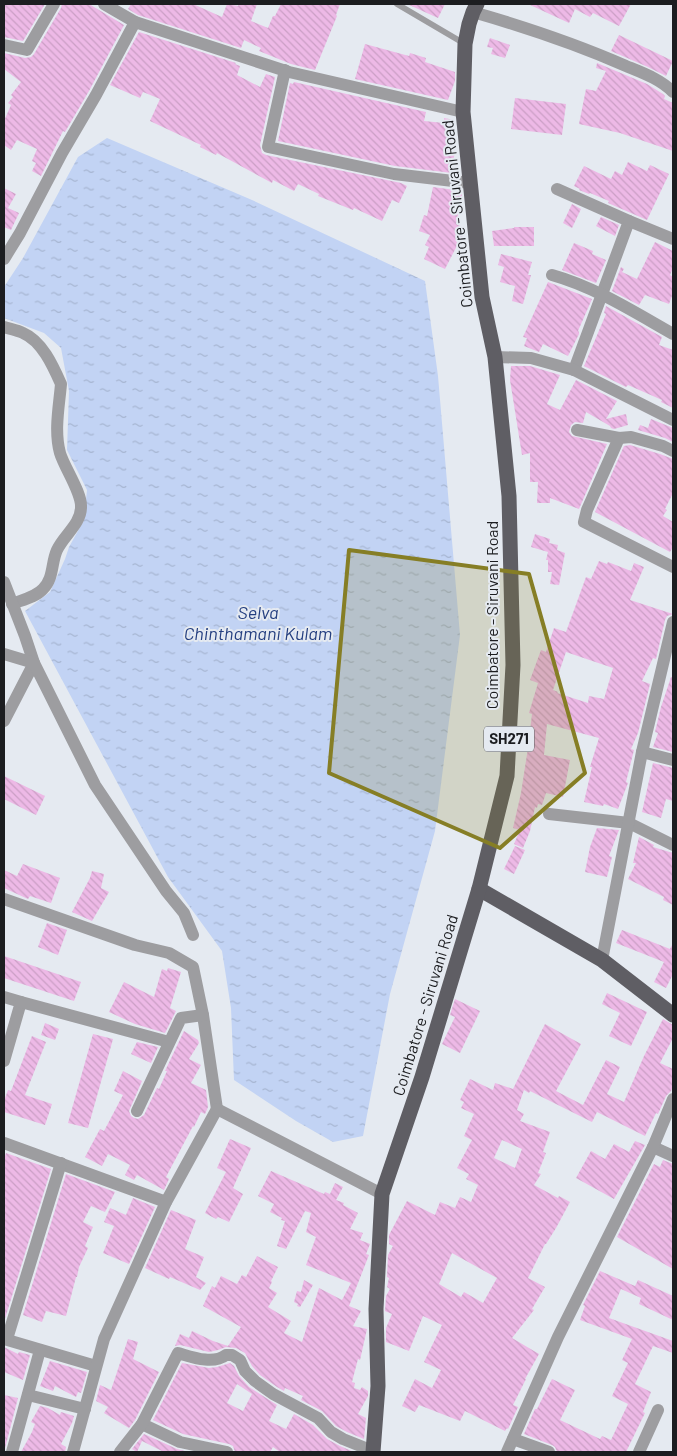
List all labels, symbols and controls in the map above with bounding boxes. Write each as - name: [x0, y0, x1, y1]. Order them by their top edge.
- street label: Coimbatore - Siruvani Road: [437, 119, 476, 309]
- street label: Coimbatore - Siruvani Road: [482, 521, 501, 709]
- water label: Selva Chinthamani Kulam: [184, 601, 332, 644]
- road number: SH271: [484, 726, 534, 752]
- street label: Coimbatore - Siruvani Road: [388, 912, 461, 1098]

